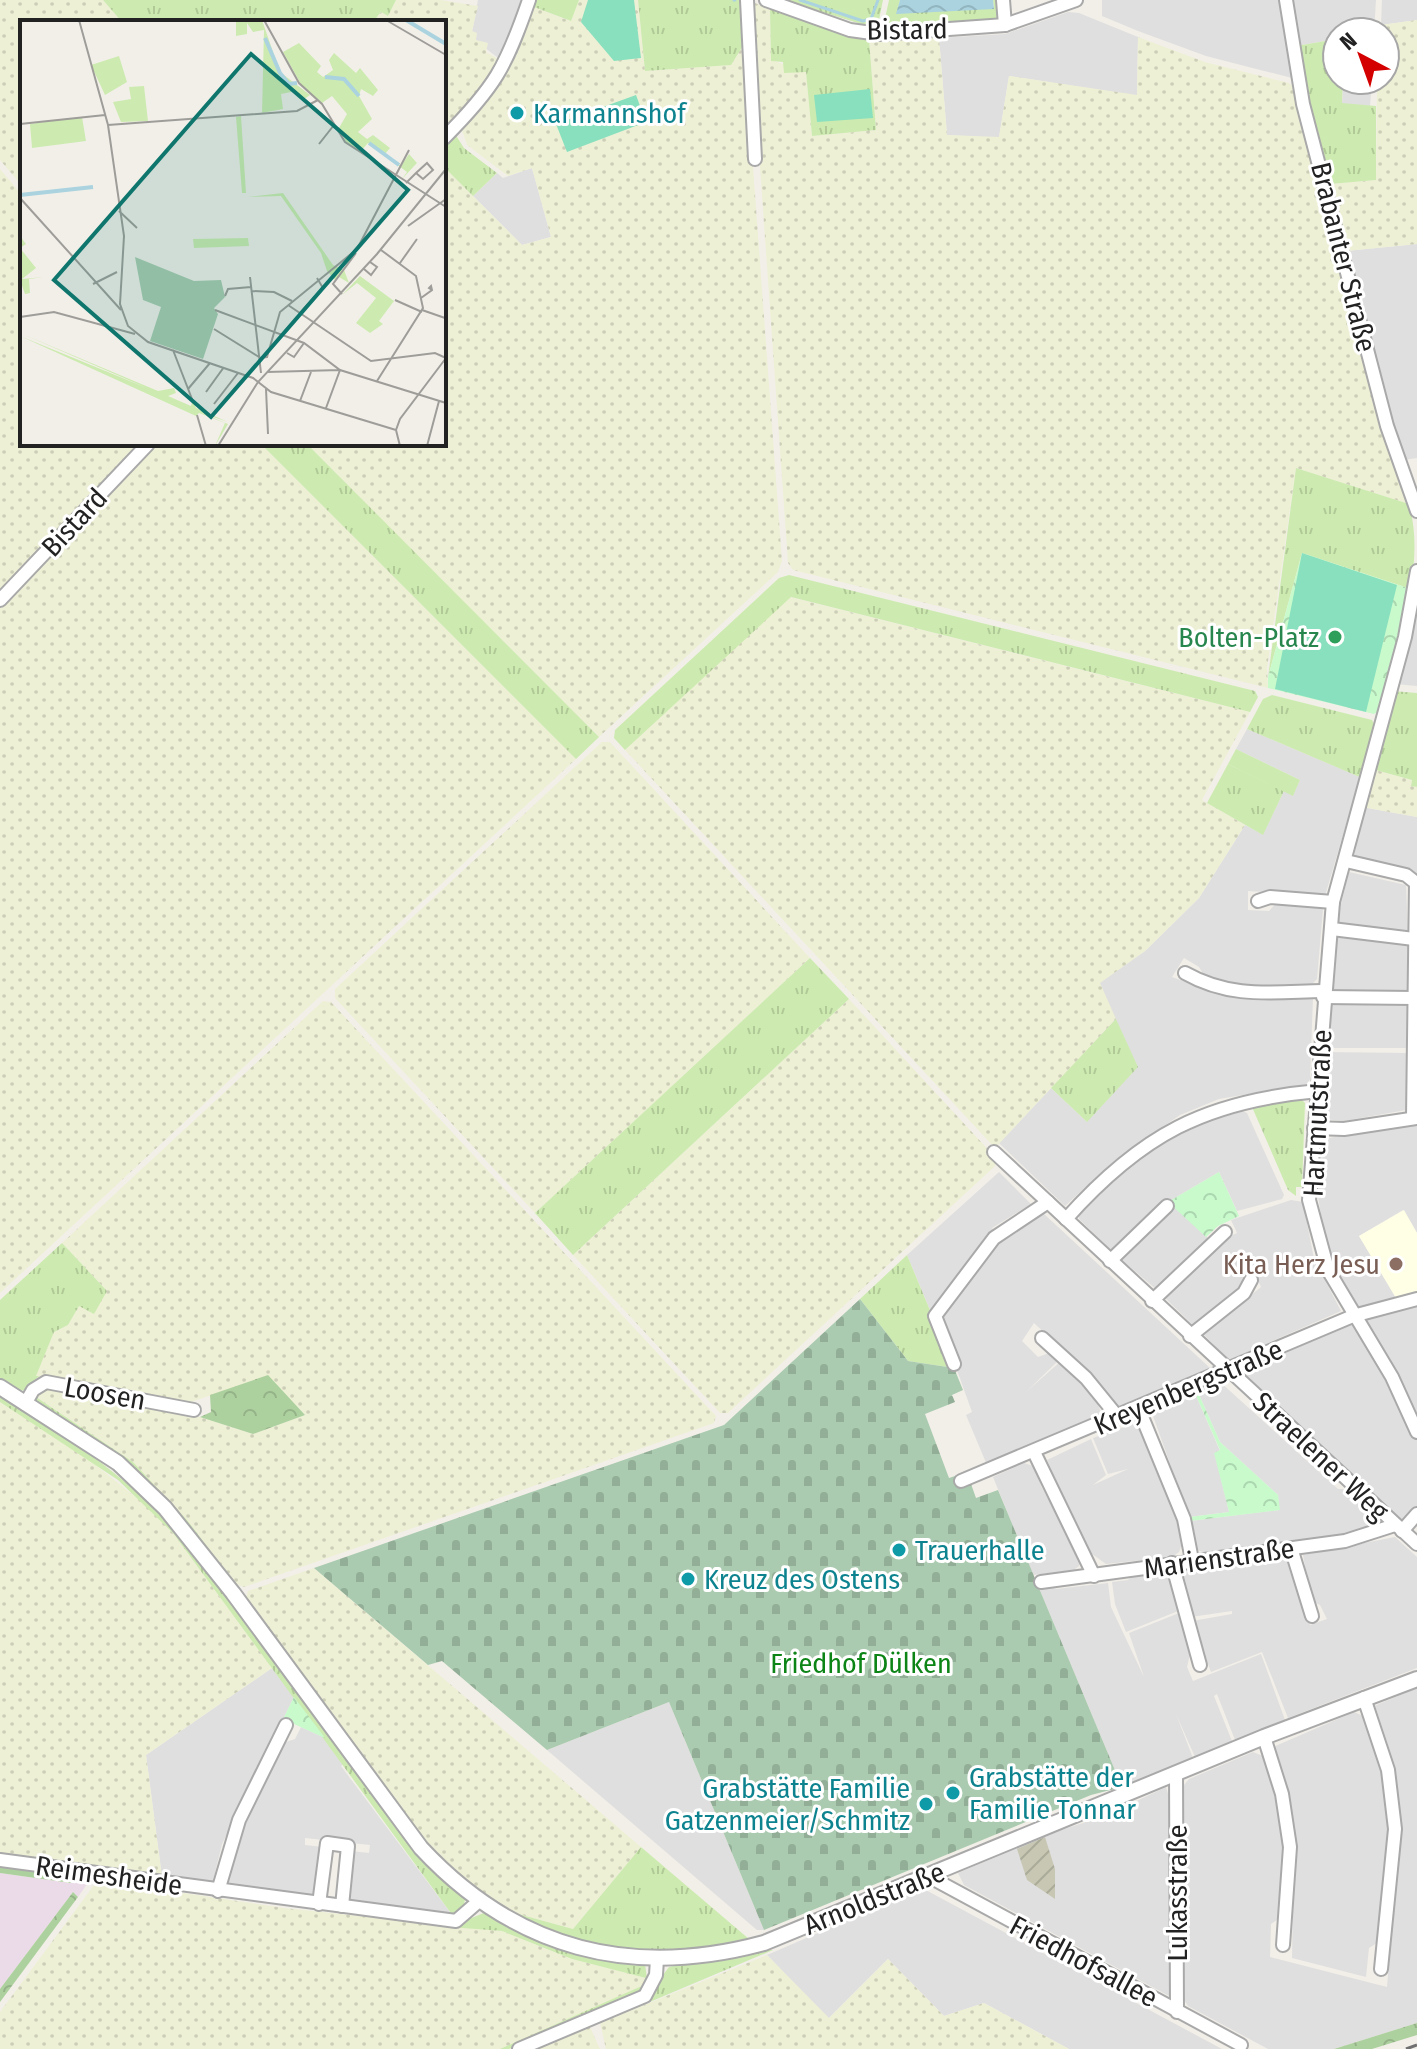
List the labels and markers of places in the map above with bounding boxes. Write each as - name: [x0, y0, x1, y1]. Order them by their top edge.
- place label: Karmannshof: [533, 97, 688, 130]
- marker: Karmannshof: [508, 104, 526, 122]
- place label: Bolten-Platz: [1178, 621, 1319, 654]
- marker: Bolten-Platz: [1326, 628, 1344, 646]
- place label: Kita Herz Jesu: [1223, 1248, 1380, 1281]
- marker: Kita Herz Jesu: [1387, 1255, 1405, 1273]
- place label: Trauerhalle: [915, 1534, 1045, 1567]
- marker: Trauerhalle: [890, 1541, 908, 1559]
- place label: Kreuz des Ostens: [704, 1563, 900, 1596]
- marker: Kreuz des Ostens: [679, 1570, 697, 1588]
- place label: Grabstätte der Familie Tonnar: [969, 1761, 1136, 1826]
- place label: Grabstätte Familie Gatzenmeier/Schmitz: [665, 1772, 910, 1837]
- marker: Grabstätte der Familie Tonnar: [944, 1784, 962, 1802]
- marker: Grabstätte Familie Gatzenmeier/Schmitz: [917, 1795, 935, 1813]

